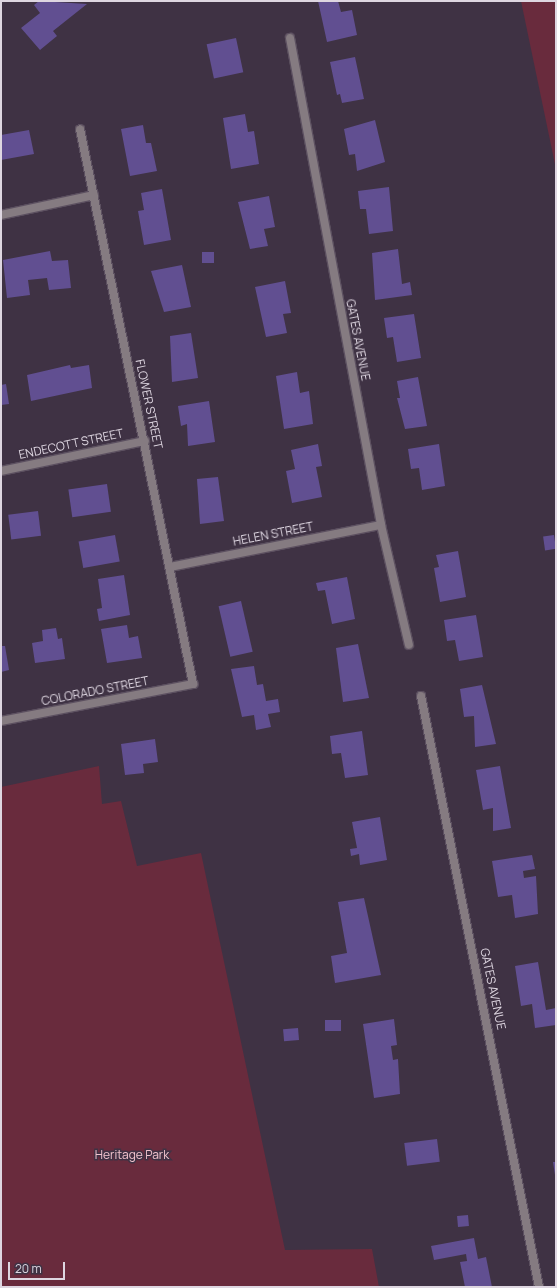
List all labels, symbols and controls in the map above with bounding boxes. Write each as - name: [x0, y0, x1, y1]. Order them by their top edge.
- street label: GATES AVENUE: [343, 298, 373, 382]
- street label: FLOWER STREET: [132, 358, 166, 450]
- street label: ENDECOTT STREET: [17, 426, 125, 462]
- street label: HELEN STREET: [232, 519, 314, 549]
- street label: COLORADO STREET: [40, 674, 150, 708]
- street label: GATES AVENUE: [477, 947, 509, 1031]
- park label: Heritage Park: [95, 1148, 169, 1162]
- scale bar: [10, 1254, 67, 1280]
- text: 20 m: [15, 1260, 42, 1277]

